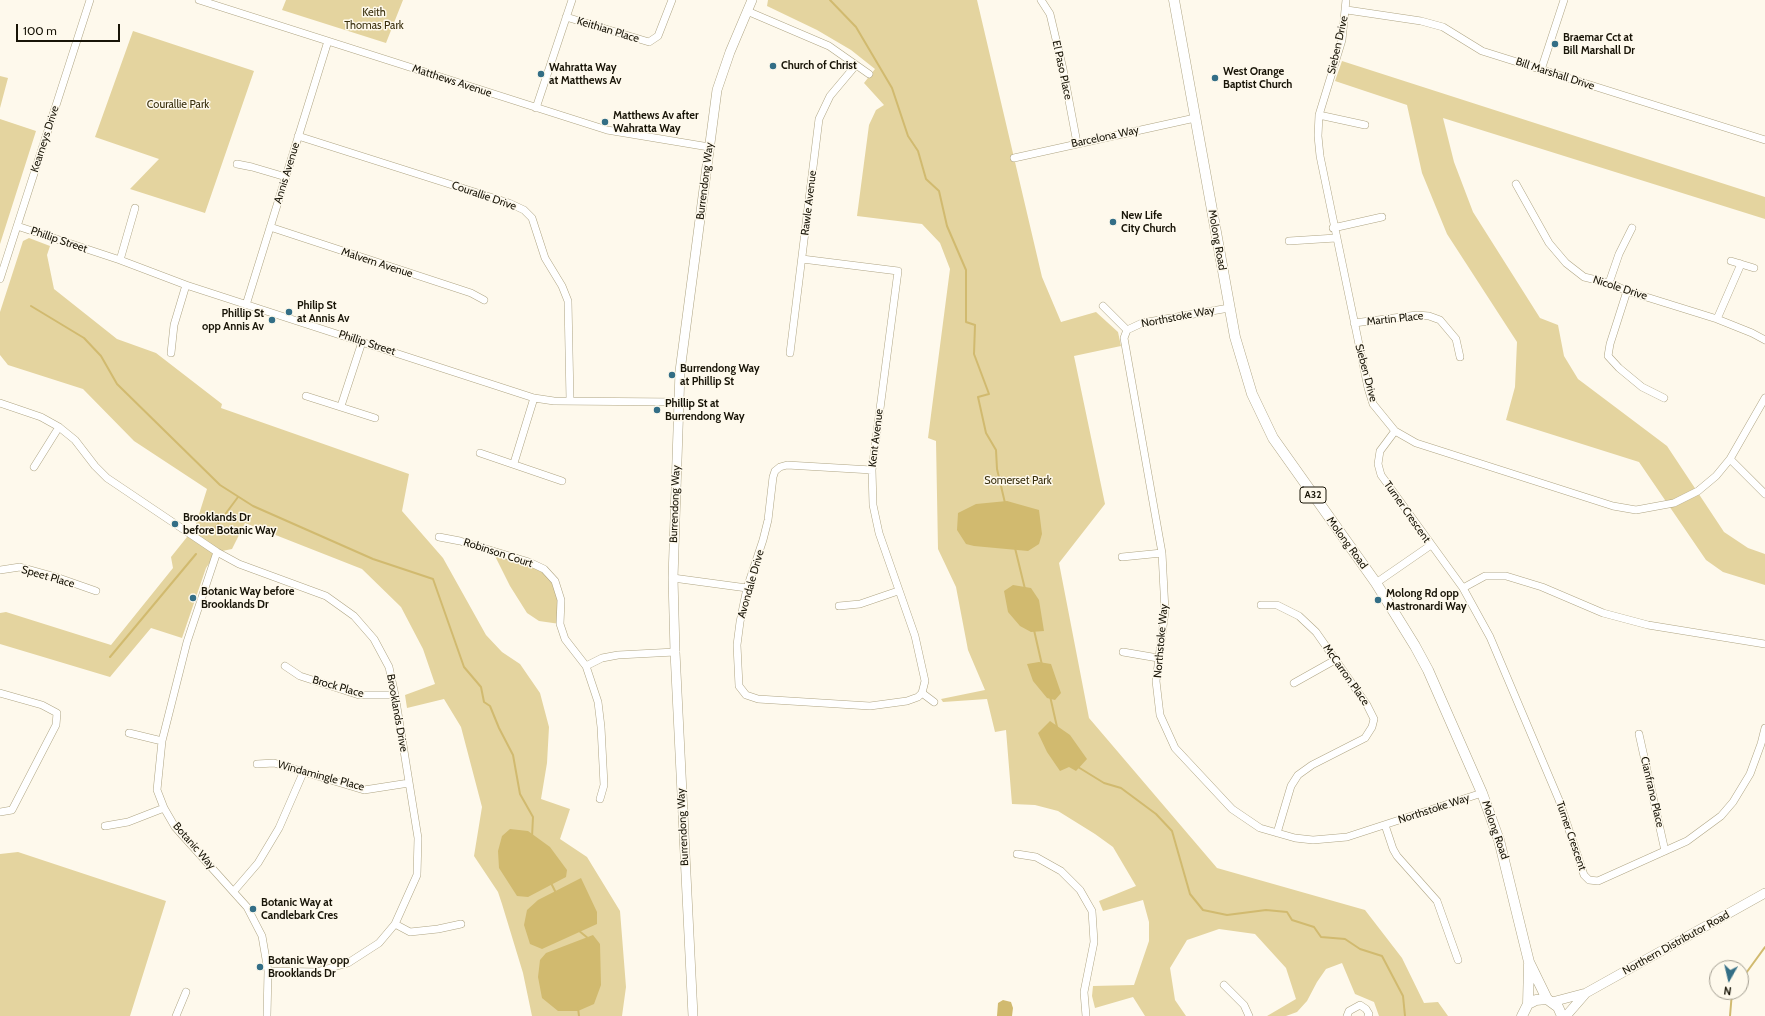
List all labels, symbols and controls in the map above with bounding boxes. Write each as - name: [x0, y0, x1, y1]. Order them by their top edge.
- park label: Keith Thomas Park: [344, 6, 404, 32]
- street label: Keithian Place: [575, 14, 641, 46]
- street label: Sieben Drive: [1325, 15, 1351, 75]
- scale bar: [18, 16, 122, 42]
- text: 100 m: [23, 23, 57, 38]
- place label: Braemar Cct at Bill Marshall Dr: [1563, 31, 1635, 57]
- street label: El Paso Place: [1049, 39, 1075, 101]
- marker: Braemar Cct at Bill Marshall Dr: [1550, 39, 1560, 49]
- street label: Bill Marshall Drive: [1514, 55, 1596, 93]
- place label: Church of Christ: [781, 59, 857, 73]
- place label: Wahratta Way at Matthews Av: [549, 61, 621, 87]
- marker: Church of Christ: [768, 61, 778, 71]
- street label: Matthews Avenue: [411, 62, 493, 100]
- place label: West Orange Baptist Church: [1223, 65, 1292, 91]
- marker: Wahratta Way at Matthews Av: [536, 69, 546, 79]
- marker: West Orange Baptist Church: [1210, 73, 1220, 83]
- park label: Courallie Park: [147, 98, 209, 112]
- street label: Kearneys Drive: [28, 104, 62, 174]
- place label: Matthews Av after Wahratta Way: [613, 109, 699, 135]
- marker: Matthews Av after Wahratta Way: [600, 117, 610, 127]
- street label: Barcelona Way: [1070, 123, 1140, 151]
- street label: Annis Avenue: [271, 141, 303, 205]
- street label: Burrendong Way: [694, 142, 716, 220]
- street label: Rawle Avenue: [798, 170, 820, 236]
- street label: Courallie Drive: [450, 179, 518, 213]
- place label: New Life City Church: [1121, 209, 1176, 235]
- street label: Molong Road: [1205, 209, 1229, 271]
- marker: New Life City Church: [1108, 217, 1118, 227]
- street label: Phillip Street: [29, 224, 89, 256]
- street label: Malvern Avenue: [339, 245, 415, 281]
- street label: Nicole Drive: [1591, 273, 1649, 303]
- place label: Philip St at Annis Av: [297, 299, 349, 325]
- street label: Northstoke Way: [1140, 303, 1216, 331]
- place label: Phillip St opp Annis Av: [202, 307, 264, 333]
- marker: Philip St at Annis Av: [284, 307, 294, 317]
- street label: Martin Place: [1366, 309, 1424, 329]
- marker: Phillip St opp Annis Av: [267, 315, 277, 325]
- street label: Phillip Street: [337, 328, 397, 358]
- street label: Sieben Drive: [1352, 343, 1380, 403]
- place label: Burrendong Way at Phillip St: [680, 362, 760, 388]
- marker: Burrendong Way at Phillip St: [667, 370, 677, 380]
- place label: Phillip St at Burrendong Way: [665, 397, 745, 423]
- marker: Phillip St at Burrendong Way: [652, 405, 662, 415]
- street label: Kent Avenue: [866, 408, 886, 468]
- street label: Burrendong Way: [667, 465, 683, 543]
- park label: Somerset Park: [984, 474, 1052, 488]
- street label: Turner Crescent: [1381, 479, 1433, 545]
- road number: A32: [1300, 487, 1326, 503]
- place label: Brooklands Dr before Botanic Way: [183, 511, 276, 537]
- street label: Molong Road: [1324, 514, 1370, 572]
- marker: Brooklands Dr before Botanic Way: [170, 519, 180, 529]
- street label: Robinson Court: [462, 536, 534, 570]
- street label: Avondale Drive: [735, 548, 767, 620]
- street label: Speet Place: [20, 563, 76, 591]
- place label: Botanic Way before Brooklands Dr: [201, 585, 294, 611]
- place label: Molong Rd opp Mastronardi Way: [1386, 587, 1467, 613]
- marker: Botanic Way before Brooklands Dr: [188, 593, 198, 603]
- marker: Molong Rd opp Mastronardi Way: [1373, 595, 1383, 605]
- street label: Northstoke Way: [1151, 603, 1171, 679]
- street label: McCarron Place: [1320, 642, 1372, 708]
- street label: Brock Place: [311, 673, 365, 701]
- street label: Brooklands Drive: [384, 673, 410, 753]
- street label: Cianfrano Place: [1637, 755, 1667, 829]
- street label: Windamingle Place: [276, 758, 366, 794]
- street label: Burrendong Way: [674, 788, 692, 866]
- street label: Northstoke Way: [1397, 791, 1471, 827]
- street label: Molong Road: [1479, 799, 1511, 861]
- street label: Turner Crescent: [1553, 800, 1589, 872]
- street label: Botanic Way: [170, 820, 218, 872]
- place label: Botanic Way at Candlebark Cres: [261, 896, 338, 922]
- marker: Botanic Way at Candlebark Cres: [248, 904, 258, 914]
- street label: Northern Distributor Road: [1620, 908, 1732, 978]
- place label: Botanic Way opp Brooklands Dr: [268, 954, 349, 980]
- north arrow: [1709, 960, 1749, 1000]
- marker: Botanic Way opp Brooklands Dr: [255, 962, 265, 972]
- text: N: [1723, 983, 1732, 998]

